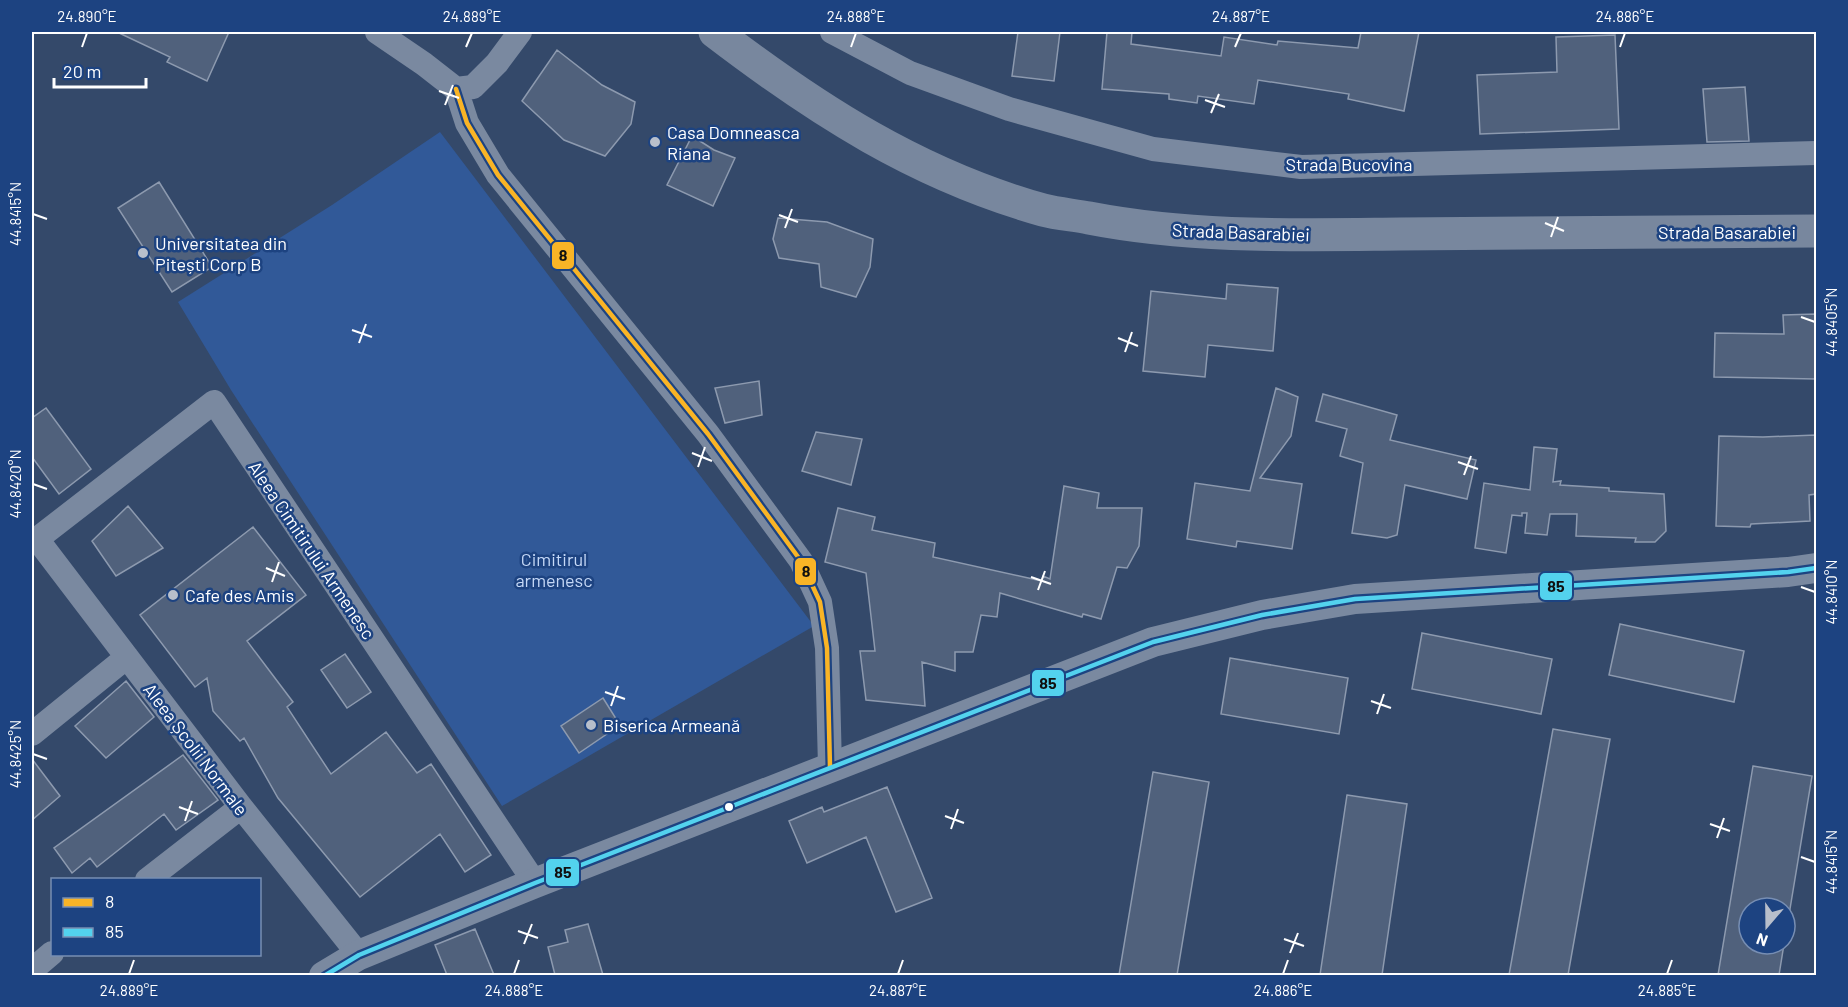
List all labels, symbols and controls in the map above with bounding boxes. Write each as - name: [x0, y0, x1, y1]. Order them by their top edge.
- text: 24.890°E: [57, 7, 117, 25]
- text: 24.889°E: [443, 7, 501, 25]
- text: 24.888°E: [827, 7, 885, 25]
- text: 24.887°E: [1212, 7, 1270, 25]
- text: 24.886°E: [1596, 7, 1654, 25]
- scale bar: [54, 51, 146, 89]
- text: 20 m: [63, 60, 101, 82]
- place label: Casa Domneasca Riana: [667, 121, 800, 164]
- marker: Casa Domneasca Riana: [648, 135, 662, 149]
- street label: Strada Bucovina: [1286, 153, 1412, 175]
- text: 44.8415°N: [6, 182, 24, 246]
- street label: Strada Basarabiei: [1172, 219, 1310, 245]
- street label: Strada Basarabiei: [1658, 221, 1796, 243]
- place label: Universitatea din Pitești Corp B: [155, 232, 287, 275]
- line badge: 8: [551, 241, 575, 270]
- text: 8: [559, 245, 568, 264]
- marker: Universitatea din Pitești Corp B: [136, 246, 150, 260]
- text: 44.8405°N: [1822, 288, 1840, 356]
- text: 44.8420°N: [6, 449, 24, 519]
- street label: Aleea Cimitirului Armenesc: [244, 457, 380, 643]
- park label: Cimitirul armenesc: [515, 548, 593, 591]
- line badge: 8: [794, 557, 817, 586]
- text: 44.8410°N: [1822, 560, 1840, 624]
- text: 8: [802, 561, 811, 580]
- line badge: 85: [1539, 572, 1573, 601]
- text: 85: [1547, 576, 1565, 595]
- place label: Cafe des Amis: [185, 584, 294, 606]
- marker: Cafe des Amis: [166, 588, 180, 602]
- line badge: 85: [1031, 669, 1065, 697]
- text: 85: [1039, 673, 1057, 692]
- street label: Aleea Școlii Normale: [139, 679, 253, 819]
- place label: Biserica Armeană: [603, 714, 740, 736]
- marker: Biserica Armeană: [584, 718, 598, 732]
- text: 44.8425°N: [6, 720, 24, 788]
- unlabelled marker: [723, 801, 735, 813]
- text: 44.8415°N: [1822, 830, 1840, 894]
- line badge: 85: [545, 858, 580, 887]
- text: 85: [554, 862, 572, 881]
- legend: [51, 878, 261, 956]
- text: 8: [105, 890, 114, 912]
- north arrow: [1737, 896, 1797, 956]
- text: 85: [105, 920, 124, 942]
- text: N: [1753, 930, 1770, 951]
- text: 24.889°E: [100, 981, 158, 999]
- text: 24.888°E: [485, 981, 543, 999]
- text: 24.887°E: [869, 981, 927, 999]
- text: 24.886°E: [1254, 981, 1312, 999]
- text: 24.885°E: [1638, 981, 1696, 999]

